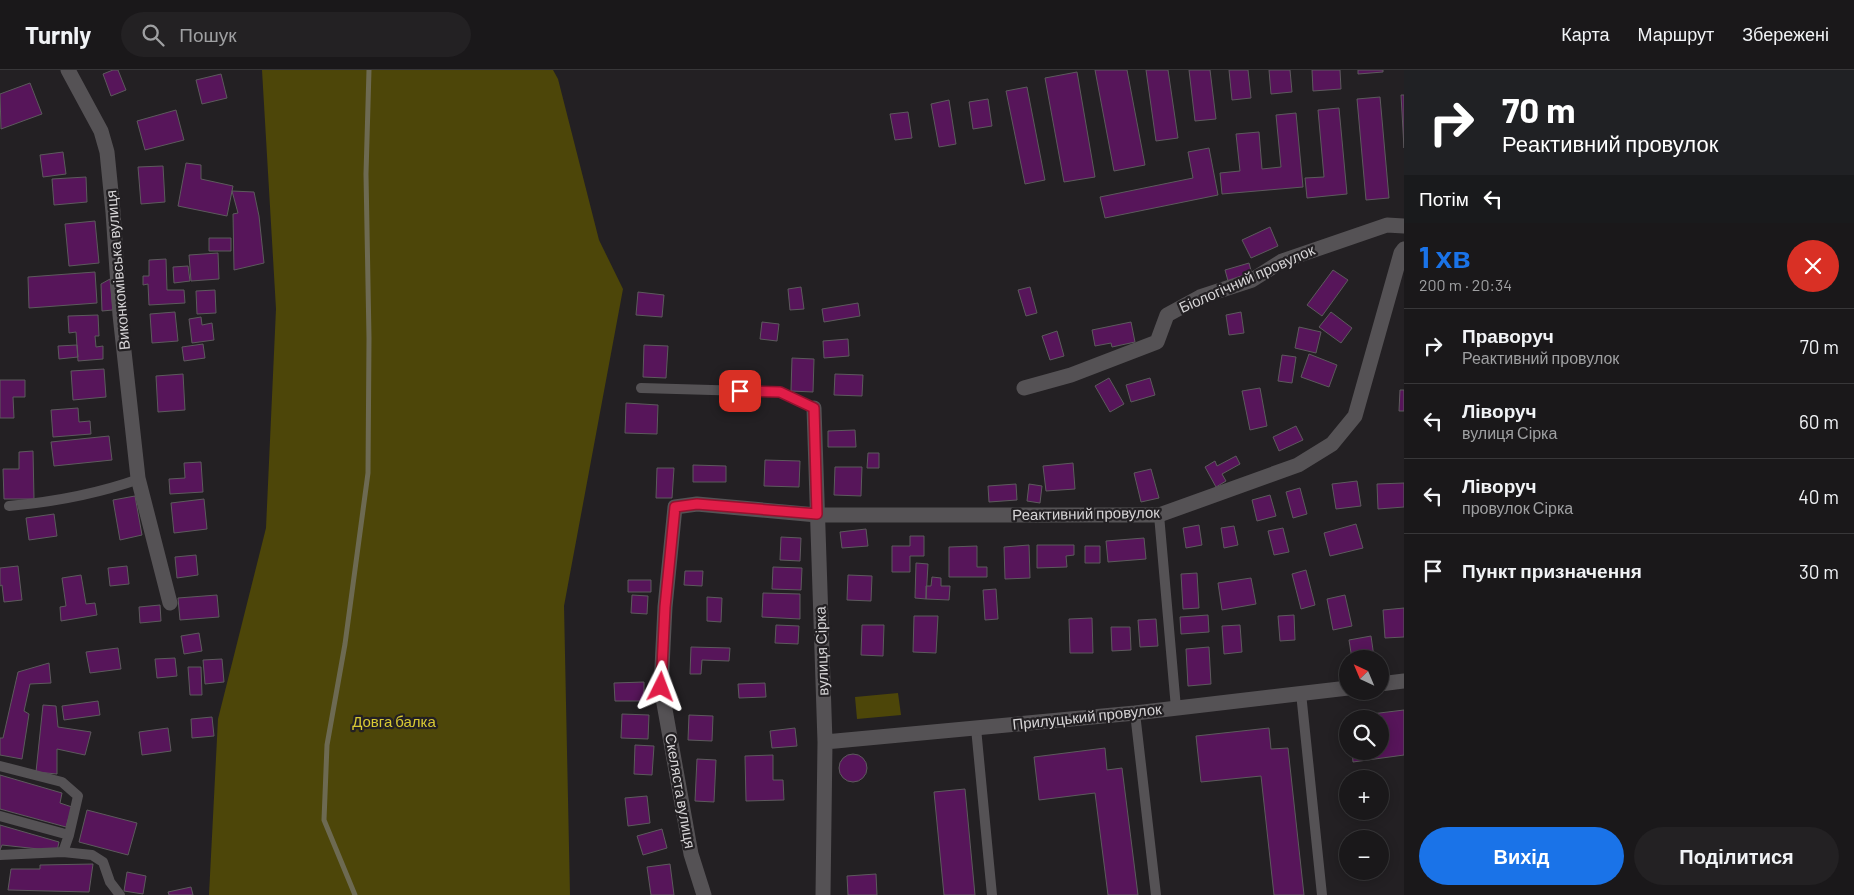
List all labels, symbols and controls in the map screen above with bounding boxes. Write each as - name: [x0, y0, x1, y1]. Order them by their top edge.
- search box: [121, 12, 471, 57]
- text: Turnly: [25, 20, 91, 49]
- icon: search: [139, 21, 167, 49]
- text: Пошук: [179, 23, 237, 46]
- text: Карта: [1561, 23, 1609, 45]
- text: Маршрут: [1637, 23, 1714, 45]
- text: Збережені: [1742, 23, 1829, 45]
- text: 70 m: [1502, 88, 1576, 130]
- icon: right: [1419, 90, 1484, 155]
- text: Реактивний провулок: [1502, 130, 1718, 156]
- icon: left: [1479, 185, 1507, 213]
- text: Потім: [1419, 187, 1469, 210]
- street label: Виконкомівська вулиця: [101, 189, 133, 351]
- text: 1 хв: [1419, 238, 1471, 274]
- street label: Біологічний провулок: [1176, 240, 1318, 316]
- button: close: [1787, 240, 1839, 292]
- text: 200 m · 20:34: [1419, 275, 1512, 294]
- text: Праворуч: [1462, 324, 1554, 347]
- icon: right: [1419, 332, 1447, 360]
- text: 70 m: [1800, 335, 1839, 358]
- text: Реактивний провулок: [1462, 348, 1619, 367]
- pin: [719, 370, 761, 412]
- icon: arrive: [726, 377, 754, 405]
- text: Ліворуч: [1462, 399, 1537, 422]
- icon: left: [1419, 407, 1447, 435]
- text: 60 m: [1799, 410, 1839, 433]
- text: вулиця Сірка: [1462, 423, 1557, 442]
- text: Ліворуч: [1462, 474, 1537, 497]
- icon: left: [1419, 482, 1447, 510]
- text: 40 m: [1798, 485, 1839, 508]
- text: провулок Сірка: [1462, 498, 1573, 517]
- street label: Реактивний провулок: [1012, 503, 1160, 523]
- icon: arrive: [1419, 557, 1447, 585]
- text: Пункт призначення: [1462, 559, 1642, 582]
- text: 30 m: [1799, 560, 1839, 583]
- street label: вулиця Сірка: [810, 605, 832, 696]
- north arrow: [1339, 650, 1389, 700]
- map controls: [1339, 650, 1389, 880]
- position arrow: [634, 660, 686, 712]
- street label: Прилуцький провулок: [1011, 699, 1163, 733]
- button: search: [1339, 710, 1389, 760]
- park label: Довга балка: [352, 712, 437, 730]
- street label: Скеляста вулиця: [662, 732, 700, 850]
- button: +: [1339, 770, 1389, 820]
- button: Вихід: [1419, 827, 1624, 885]
- button: Поділитися: [1634, 827, 1839, 885]
- button: −: [1339, 830, 1389, 880]

